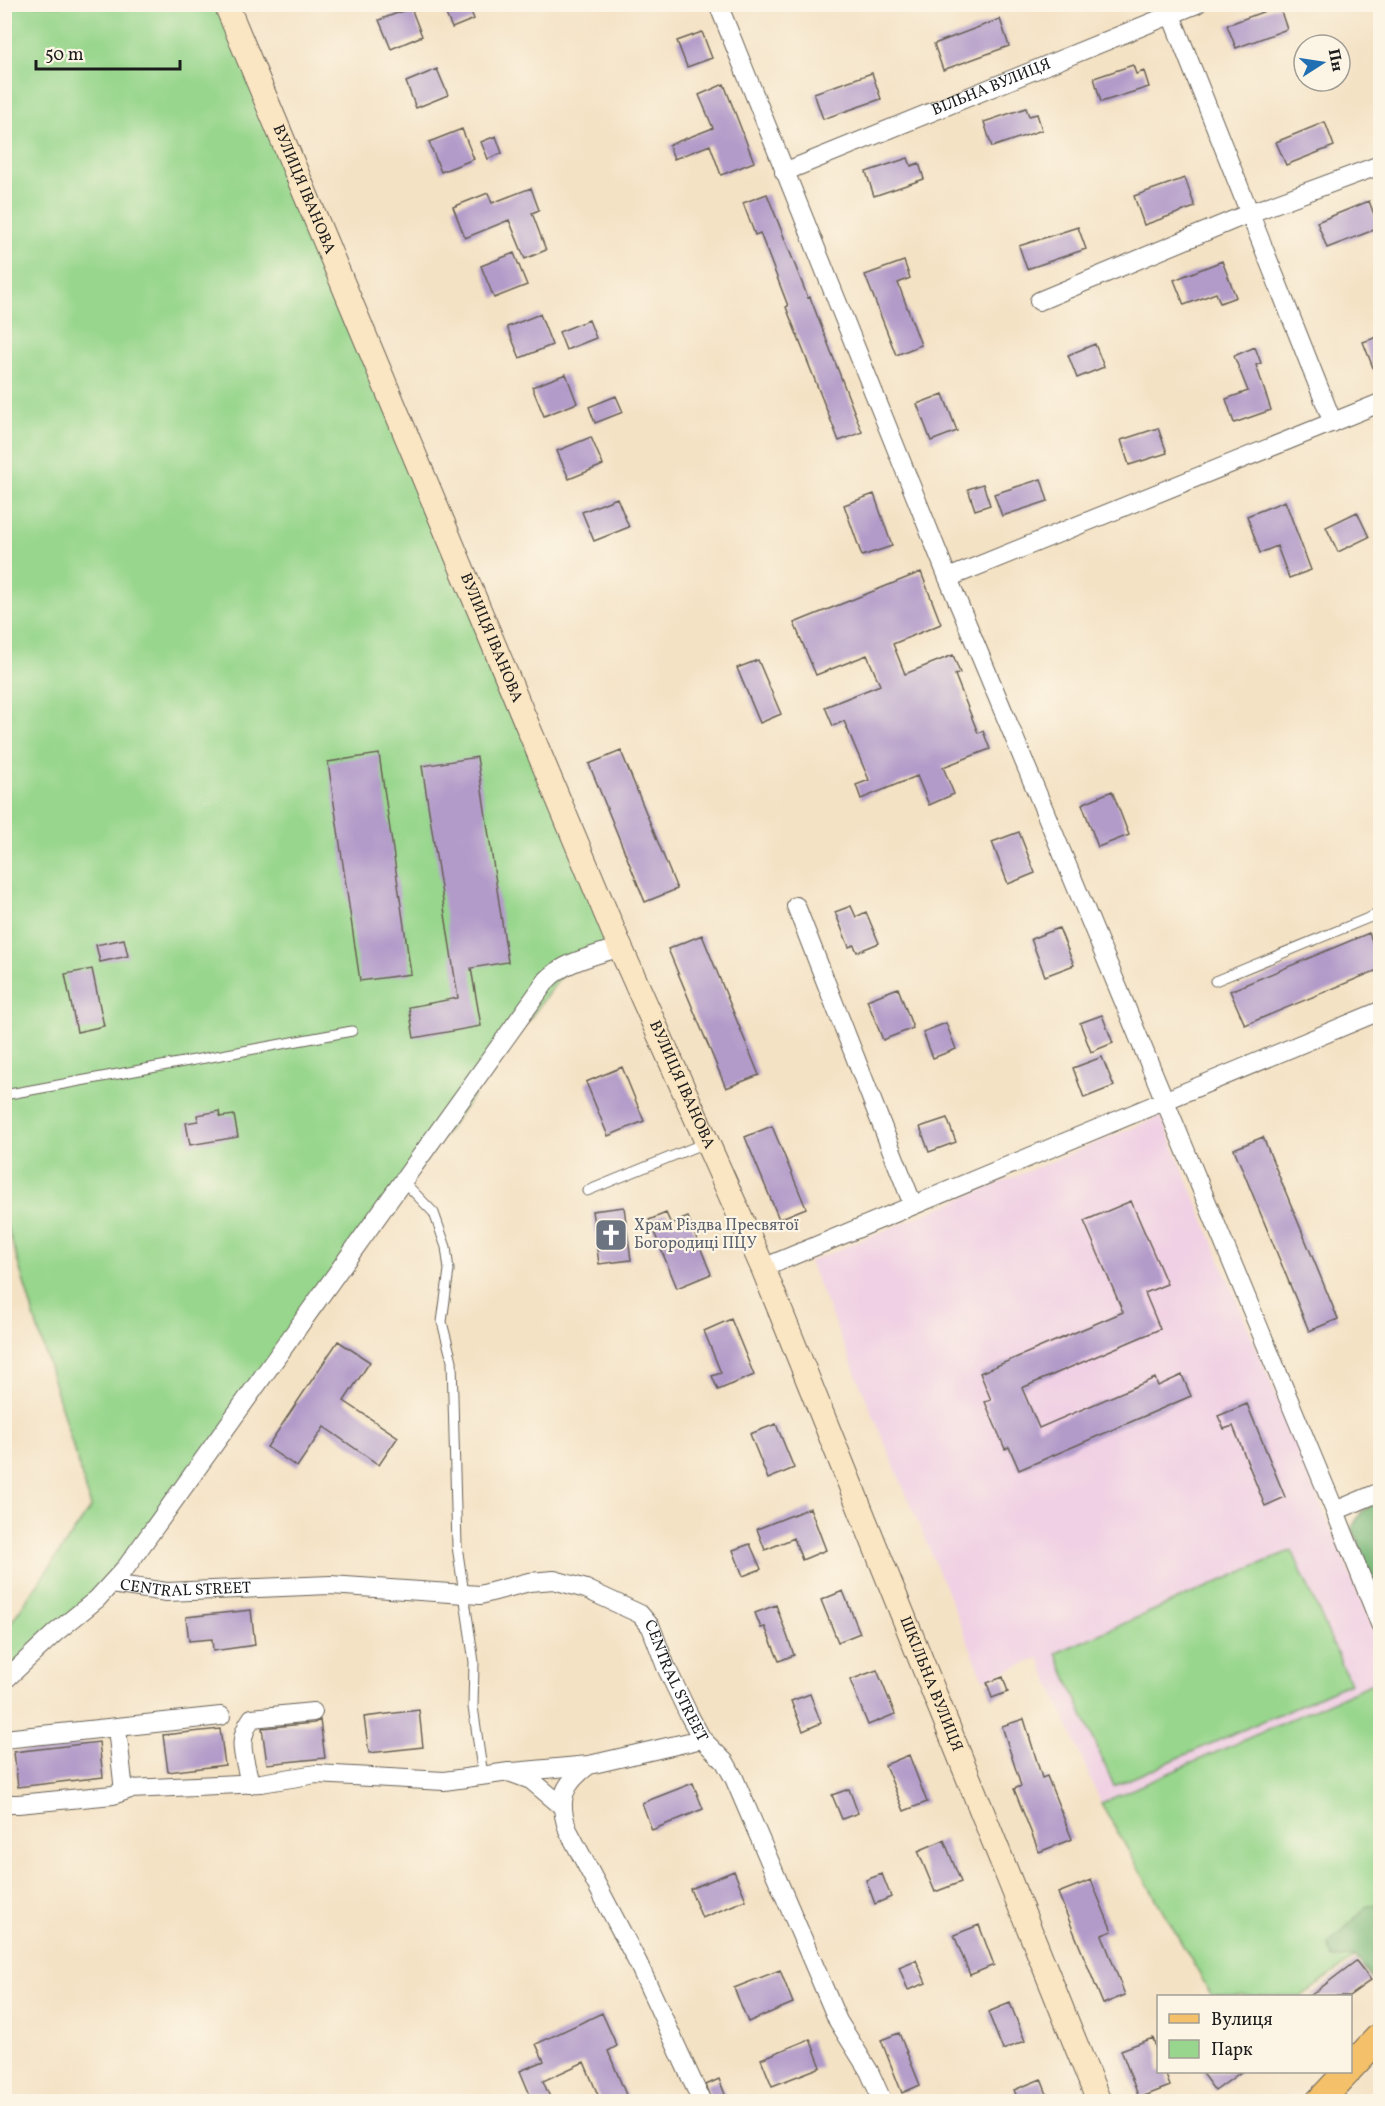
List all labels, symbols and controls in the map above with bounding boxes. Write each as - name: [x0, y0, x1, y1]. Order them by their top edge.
- scale bar: [36, 33, 180, 71]
- north arrow: [1292, 33, 1352, 93]
- text: 50 m: [45, 43, 84, 68]
- text: Пн: [1322, 47, 1348, 74]
- street label: ВІЛЬНА ВУЛИЦЯ: [929, 53, 1054, 122]
- street label: ВУЛИЦЯ ІВАНОВА: [267, 121, 340, 258]
- street label: ВУЛИЦЯ ІВАНОВА: [454, 570, 528, 706]
- street label: ВУЛИЦЯ ІВАНОВА: [643, 1017, 720, 1153]
- place label: Храм Різдва Пресвятої Богородиці ПЦУ: [634, 1215, 799, 1255]
- church icon: Храм Різдва Пресвятої Богородиці ПЦУ: [593, 1217, 629, 1253]
- street label: CENTRAL STREET: [119, 1574, 252, 1604]
- street label: ШКІЛЬНА ВУЛИЦЯ: [894, 1613, 968, 1755]
- street label: CENTRAL STREET: [638, 1615, 713, 1746]
- legend: [1157, 1995, 1352, 2073]
- text: Вулиця: [1211, 2008, 1273, 2033]
- text: Парк: [1211, 2038, 1253, 2063]

